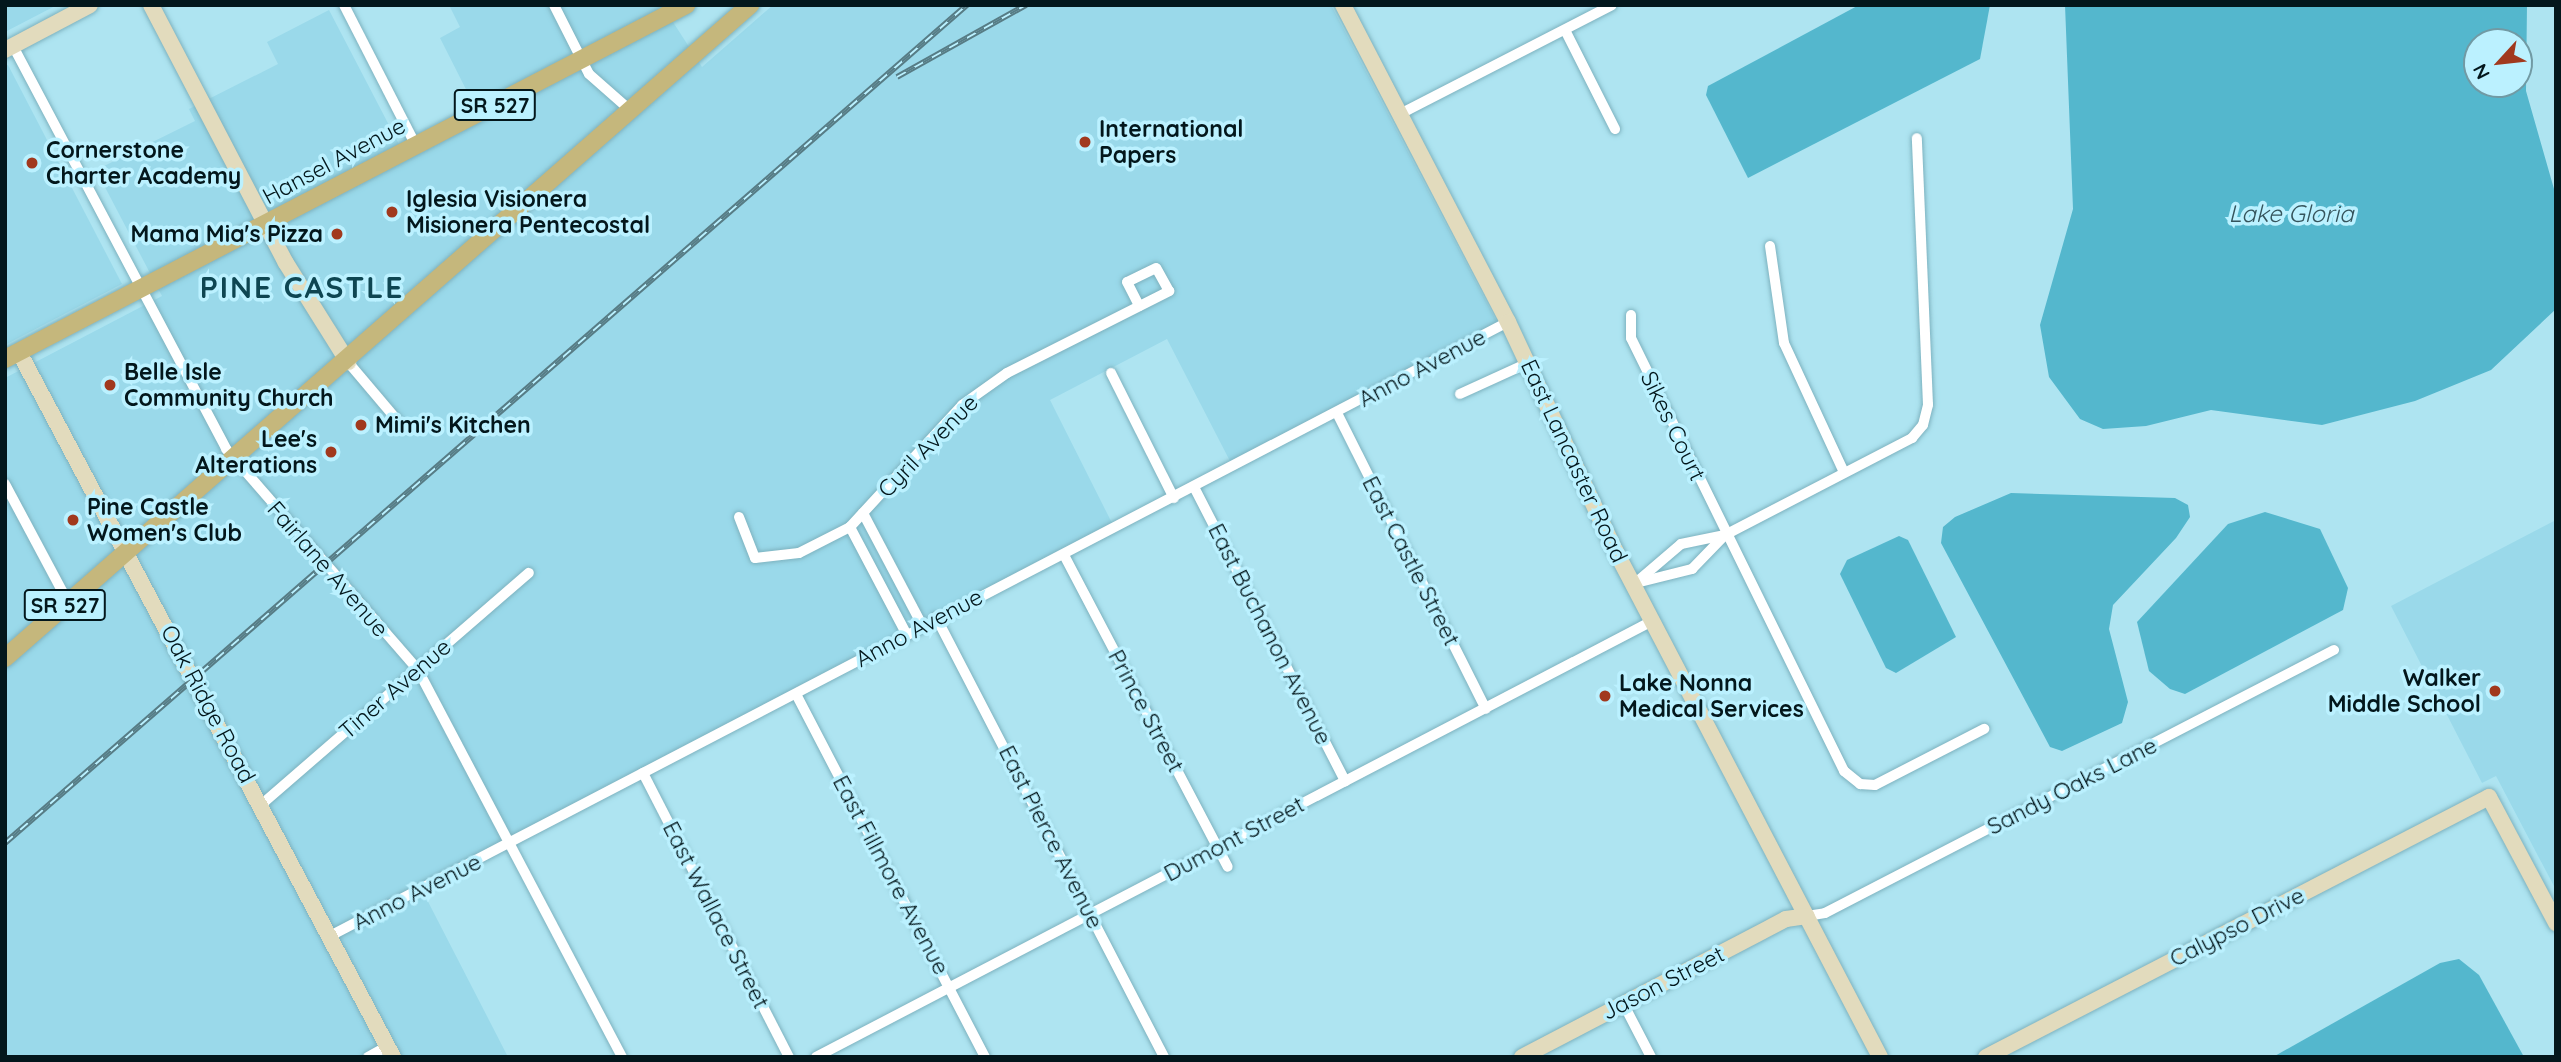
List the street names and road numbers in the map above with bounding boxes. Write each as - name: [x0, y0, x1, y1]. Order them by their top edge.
- road number: SR 527: [453, 88, 537, 122]
- street label: Hansel Avenue: [258, 112, 410, 210]
- street label: Anno Avenue: [1354, 323, 1490, 413]
- street label: East Lancaster Road: [1515, 355, 1633, 567]
- street label: Sikes Court: [1635, 367, 1711, 485]
- street label: Cyril Avenue: [872, 389, 984, 503]
- street label: East Castle Street: [1356, 472, 1466, 650]
- street label: Fairlane Avenue: [262, 496, 394, 642]
- street label: East Buchanon Avenue: [1202, 519, 1338, 749]
- street label: Anno Avenue: [851, 583, 987, 673]
- road number: SR 527: [23, 588, 107, 622]
- street label: Oak Ridge Road: [155, 620, 261, 788]
- street label: Tiner Avenue: [334, 633, 456, 745]
- street label: Prince Street: [1102, 645, 1190, 777]
- street label: Sandy Oaks Lane: [1983, 731, 2161, 841]
- street label: East Pierce Avenue: [993, 741, 1109, 933]
- street label: East Fillmore Avenue: [827, 771, 955, 979]
- street label: Dumont Street: [1159, 790, 1309, 888]
- street label: East Wallace Street: [657, 817, 775, 1013]
- street label: Anno Avenue: [348, 848, 486, 936]
- street label: Calypso Drive: [2165, 881, 2309, 973]
- street label: Jason Street: [1597, 940, 1729, 1026]

